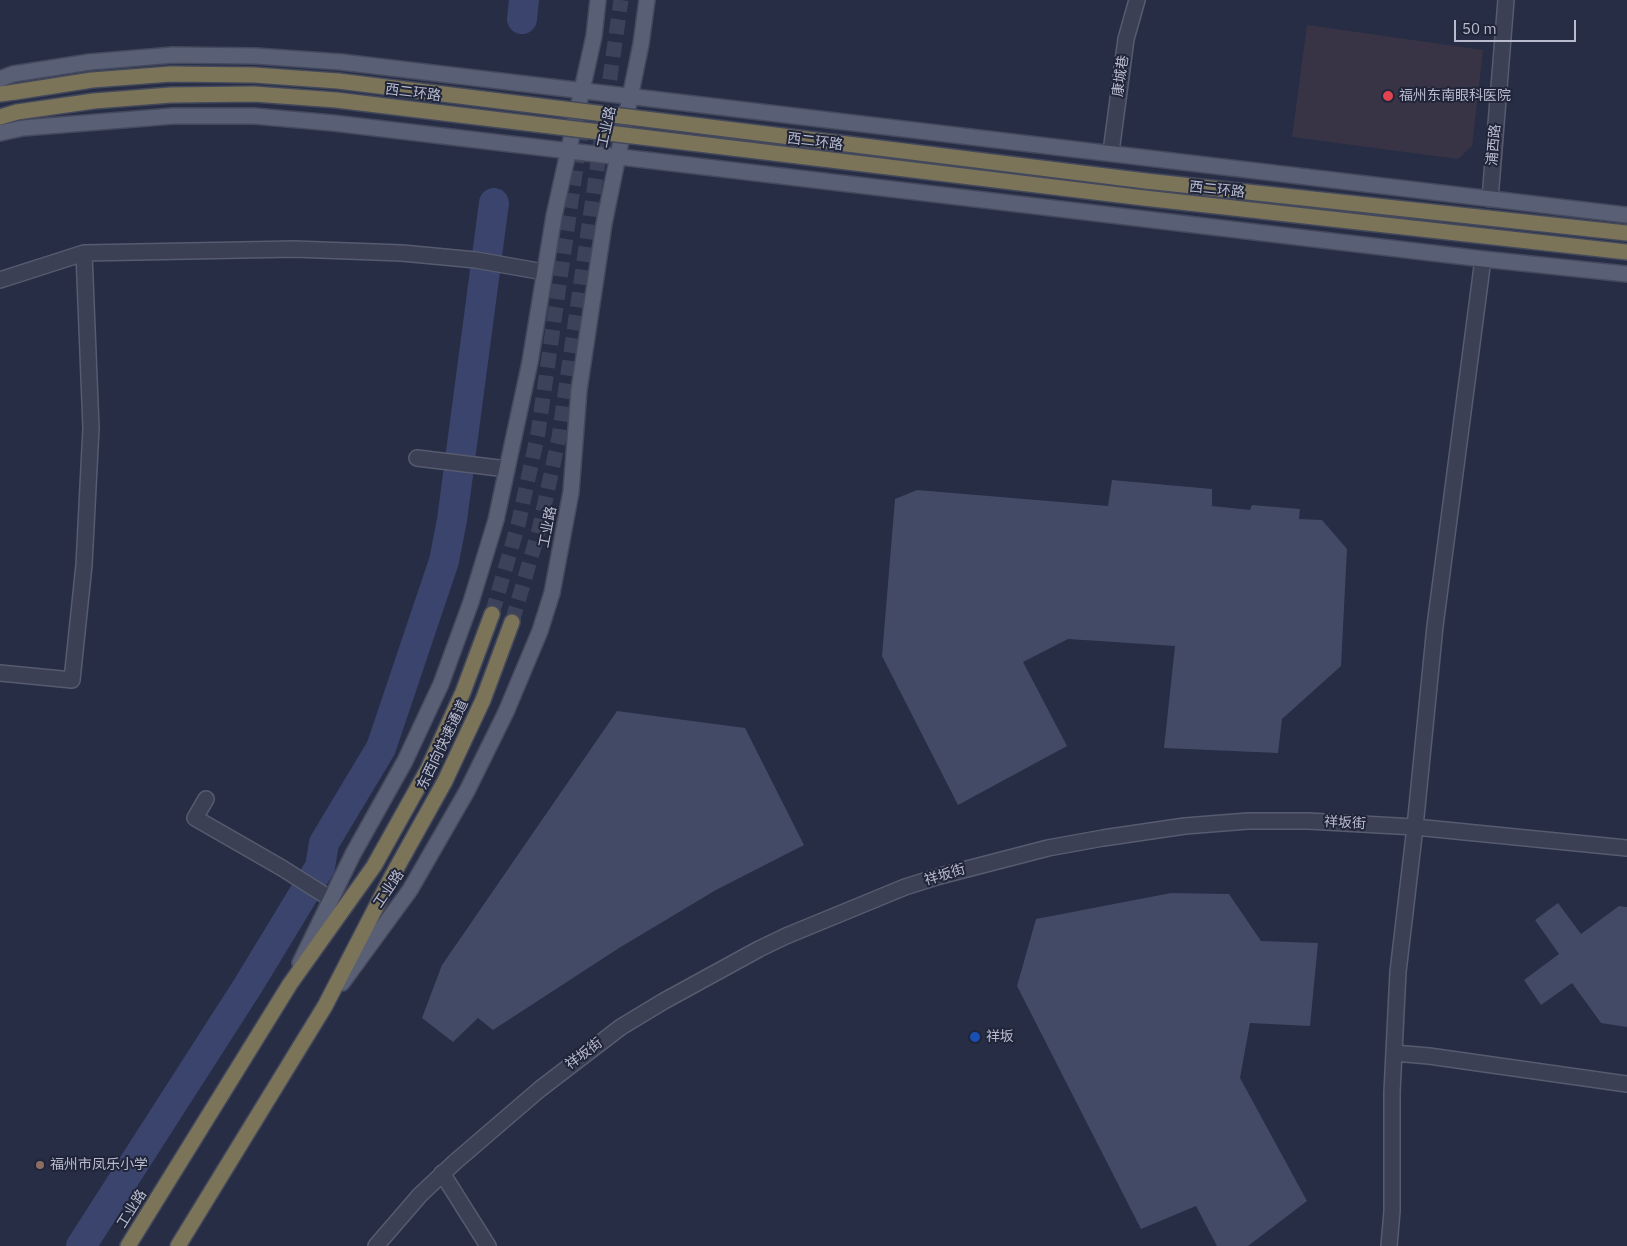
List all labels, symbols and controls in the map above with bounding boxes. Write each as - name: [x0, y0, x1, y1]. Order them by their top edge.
- scale bar: [1457, 10, 1580, 42]
- text: 50 m: [1462, 19, 1497, 38]
- street label: 康城巷: [1110, 54, 1132, 98]
- street label: 西二环路: [384, 81, 442, 105]
- place label: 福州东南眼科医院: [1399, 88, 1511, 104]
- marker: 福州东南眼科医院: [1381, 89, 1395, 103]
- street label: 工业路: [594, 105, 620, 149]
- street label: 浦西路: [1484, 123, 1504, 167]
- street label: 西二环路: [786, 130, 844, 154]
- street label: 西二环路: [1188, 179, 1246, 201]
- street label: 工业路: [536, 505, 560, 549]
- street label: 东西向快速通道: [414, 697, 472, 793]
- street label: 祥坂街: [1324, 814, 1366, 832]
- street label: 祥坂街: [922, 861, 968, 889]
- street label: 工业路: [370, 867, 408, 911]
- place label: 祥坂: [986, 1029, 1014, 1045]
- marker: 祥坂: [968, 1030, 982, 1044]
- street label: 祥坂街: [562, 1035, 606, 1073]
- place label: 福州市凤乐小学: [50, 1157, 148, 1173]
- marker: 福州市凤乐小学: [34, 1159, 46, 1171]
- street label: 工业路: [114, 1187, 150, 1231]

